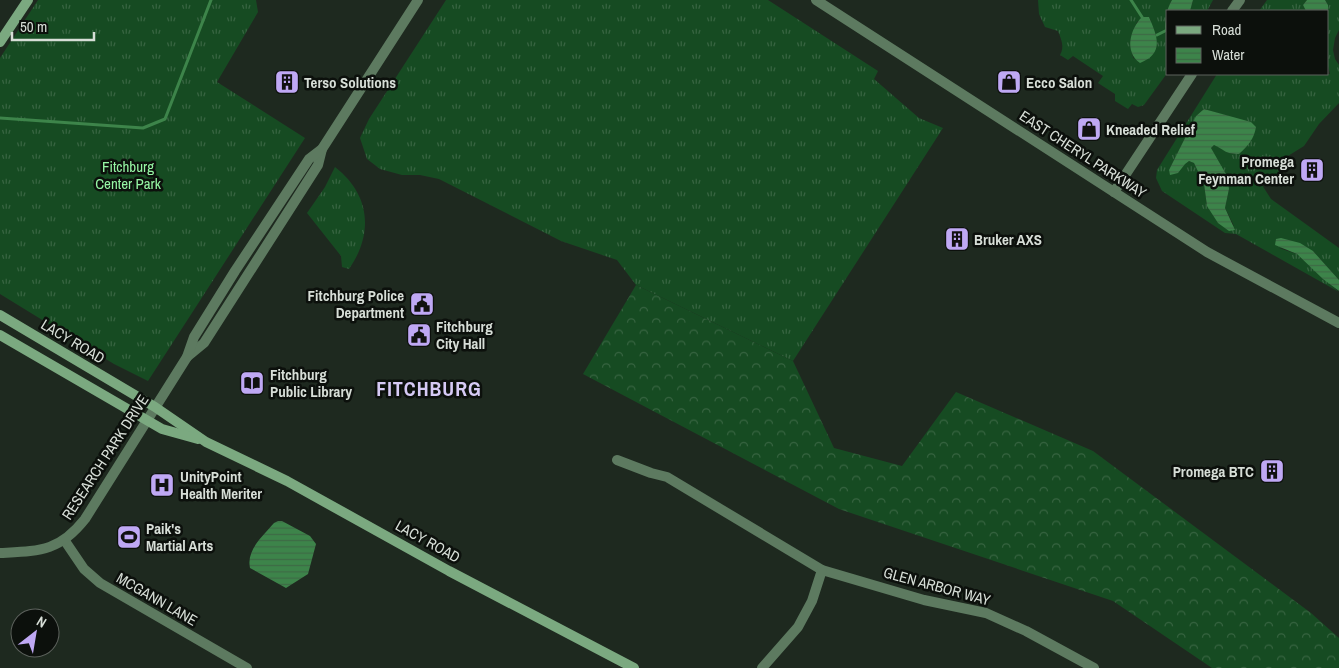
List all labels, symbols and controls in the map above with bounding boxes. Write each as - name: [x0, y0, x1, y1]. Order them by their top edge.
- scale bar: [12, 10, 95, 42]
- legend: [1166, 10, 1329, 75]
- text: 50 m: [20, 16, 47, 37]
- text: Road: [1212, 19, 1241, 40]
- text: Water: [1212, 44, 1244, 65]
- building icon: Terso Solutions: [274, 69, 300, 95]
- shop icon: Ecco Salon: [996, 69, 1022, 95]
- place label: Terso Solutions: [304, 72, 396, 93]
- place label: Ecco Salon: [1026, 72, 1092, 93]
- street label: EAST CHERYL PARKWAY: [1016, 105, 1151, 203]
- shop icon: Kneaded Relief: [1076, 116, 1102, 142]
- place label: Kneaded Relief: [1106, 119, 1196, 140]
- place label: Promega Feynman Center: [1198, 151, 1294, 189]
- park label: Fitchburg Center Park: [95, 156, 162, 194]
- building icon: Promega Feynman Center: [1299, 157, 1325, 183]
- building icon: Bruker AXS: [944, 226, 970, 252]
- place label: Bruker AXS: [974, 229, 1042, 250]
- place label: Fitchburg Police Department: [308, 285, 404, 323]
- public building icon: Fitchburg Police Department: [409, 291, 435, 317]
- street label: LACY ROAD: [37, 314, 109, 368]
- place label: Fitchburg City Hall: [436, 316, 493, 354]
- public building icon: Fitchburg City Hall: [406, 322, 432, 348]
- place label: Fitchburg Public Library: [270, 364, 352, 402]
- library icon: Fitchburg Public Library: [239, 370, 265, 396]
- district label: FITCHBURG: [376, 375, 482, 402]
- street label: RESEARCH PARK DRIVE: [57, 390, 153, 524]
- building icon: Promega BTC: [1259, 458, 1285, 484]
- place label: Promega BTC: [1173, 461, 1254, 482]
- place label: UnityPoint Health Meriter: [180, 466, 262, 504]
- hospital icon: UnityPoint Health Meriter: [149, 472, 175, 498]
- street label: LACY ROAD: [392, 515, 464, 567]
- place label: Paik's Martial Arts: [146, 518, 213, 556]
- sports icon: Paik's Martial Arts: [116, 524, 142, 550]
- street label: GLEN ARBOR WAY: [881, 562, 994, 611]
- street label: MCGANN LANE: [113, 567, 201, 631]
- north arrow: [10, 608, 60, 658]
- text: N: [34, 612, 50, 632]

